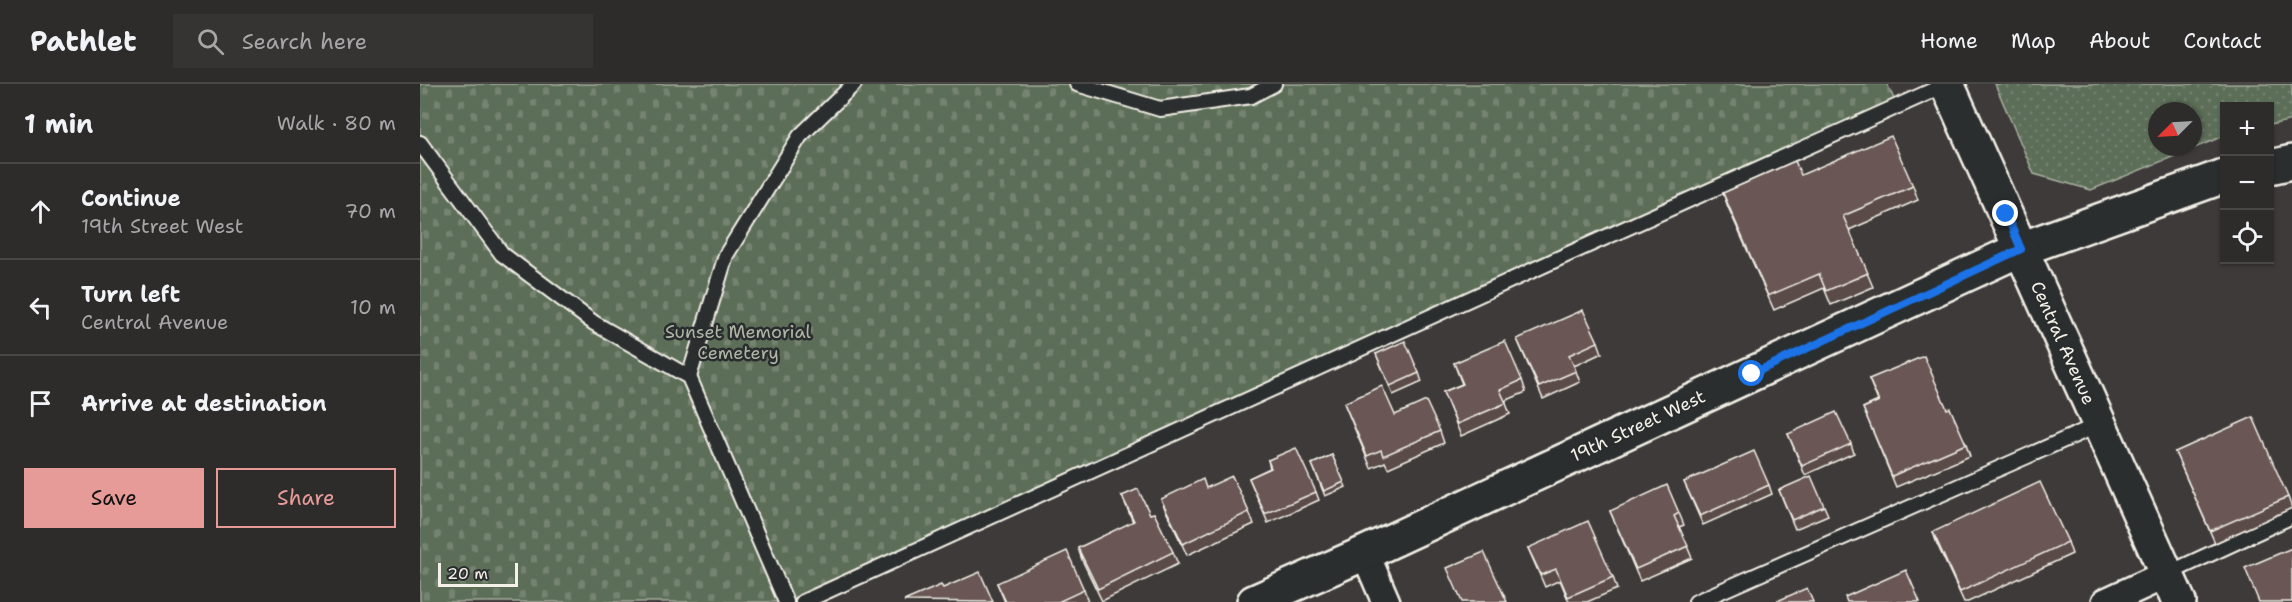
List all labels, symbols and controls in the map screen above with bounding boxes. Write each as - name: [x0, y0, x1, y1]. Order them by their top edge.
- search box: [173, 14, 593, 68]
- text: Pathlet: [30, 22, 137, 60]
- icon: search: [194, 25, 227, 58]
- text: Search here: [242, 27, 367, 56]
- text: Home: [1920, 27, 1978, 55]
- text: Map: [2011, 27, 2056, 55]
- text: About: [2089, 27, 2150, 55]
- text: Contact: [2183, 27, 2262, 55]
- north arrow: [2148, 102, 2202, 156]
- map controls: [2220, 102, 2274, 264]
- button: +: [2220, 102, 2274, 156]
- text: 1 min: [24, 106, 93, 141]
- text: Walk · 80 m: [277, 110, 396, 136]
- button: −: [2220, 156, 2274, 210]
- text: Continue: [81, 184, 181, 213]
- icon: ahead: [24, 195, 57, 228]
- text: 70 m: [344, 198, 396, 224]
- route end: [1992, 200, 2018, 226]
- button: locate: [2220, 210, 2274, 264]
- text: 19th Street West: [81, 213, 243, 239]
- street label: Central Avenue: [2025, 278, 2101, 408]
- text: Turn left: [81, 280, 180, 309]
- icon: left: [24, 291, 57, 324]
- text: 10 m: [350, 294, 396, 320]
- text: Central Avenue: [81, 309, 228, 335]
- park label: Sunset Memorial Cemetery: [665, 320, 812, 365]
- route start: [1738, 360, 1764, 386]
- street label: 19th Street West: [1567, 384, 1709, 468]
- icon: arrive: [24, 387, 57, 420]
- text: Arrive at destination: [81, 389, 327, 418]
- button: Save: [24, 468, 204, 528]
- button: Share: [216, 468, 396, 528]
- scale bar: [438, 560, 518, 588]
- text: 20 m: [447, 563, 488, 584]

